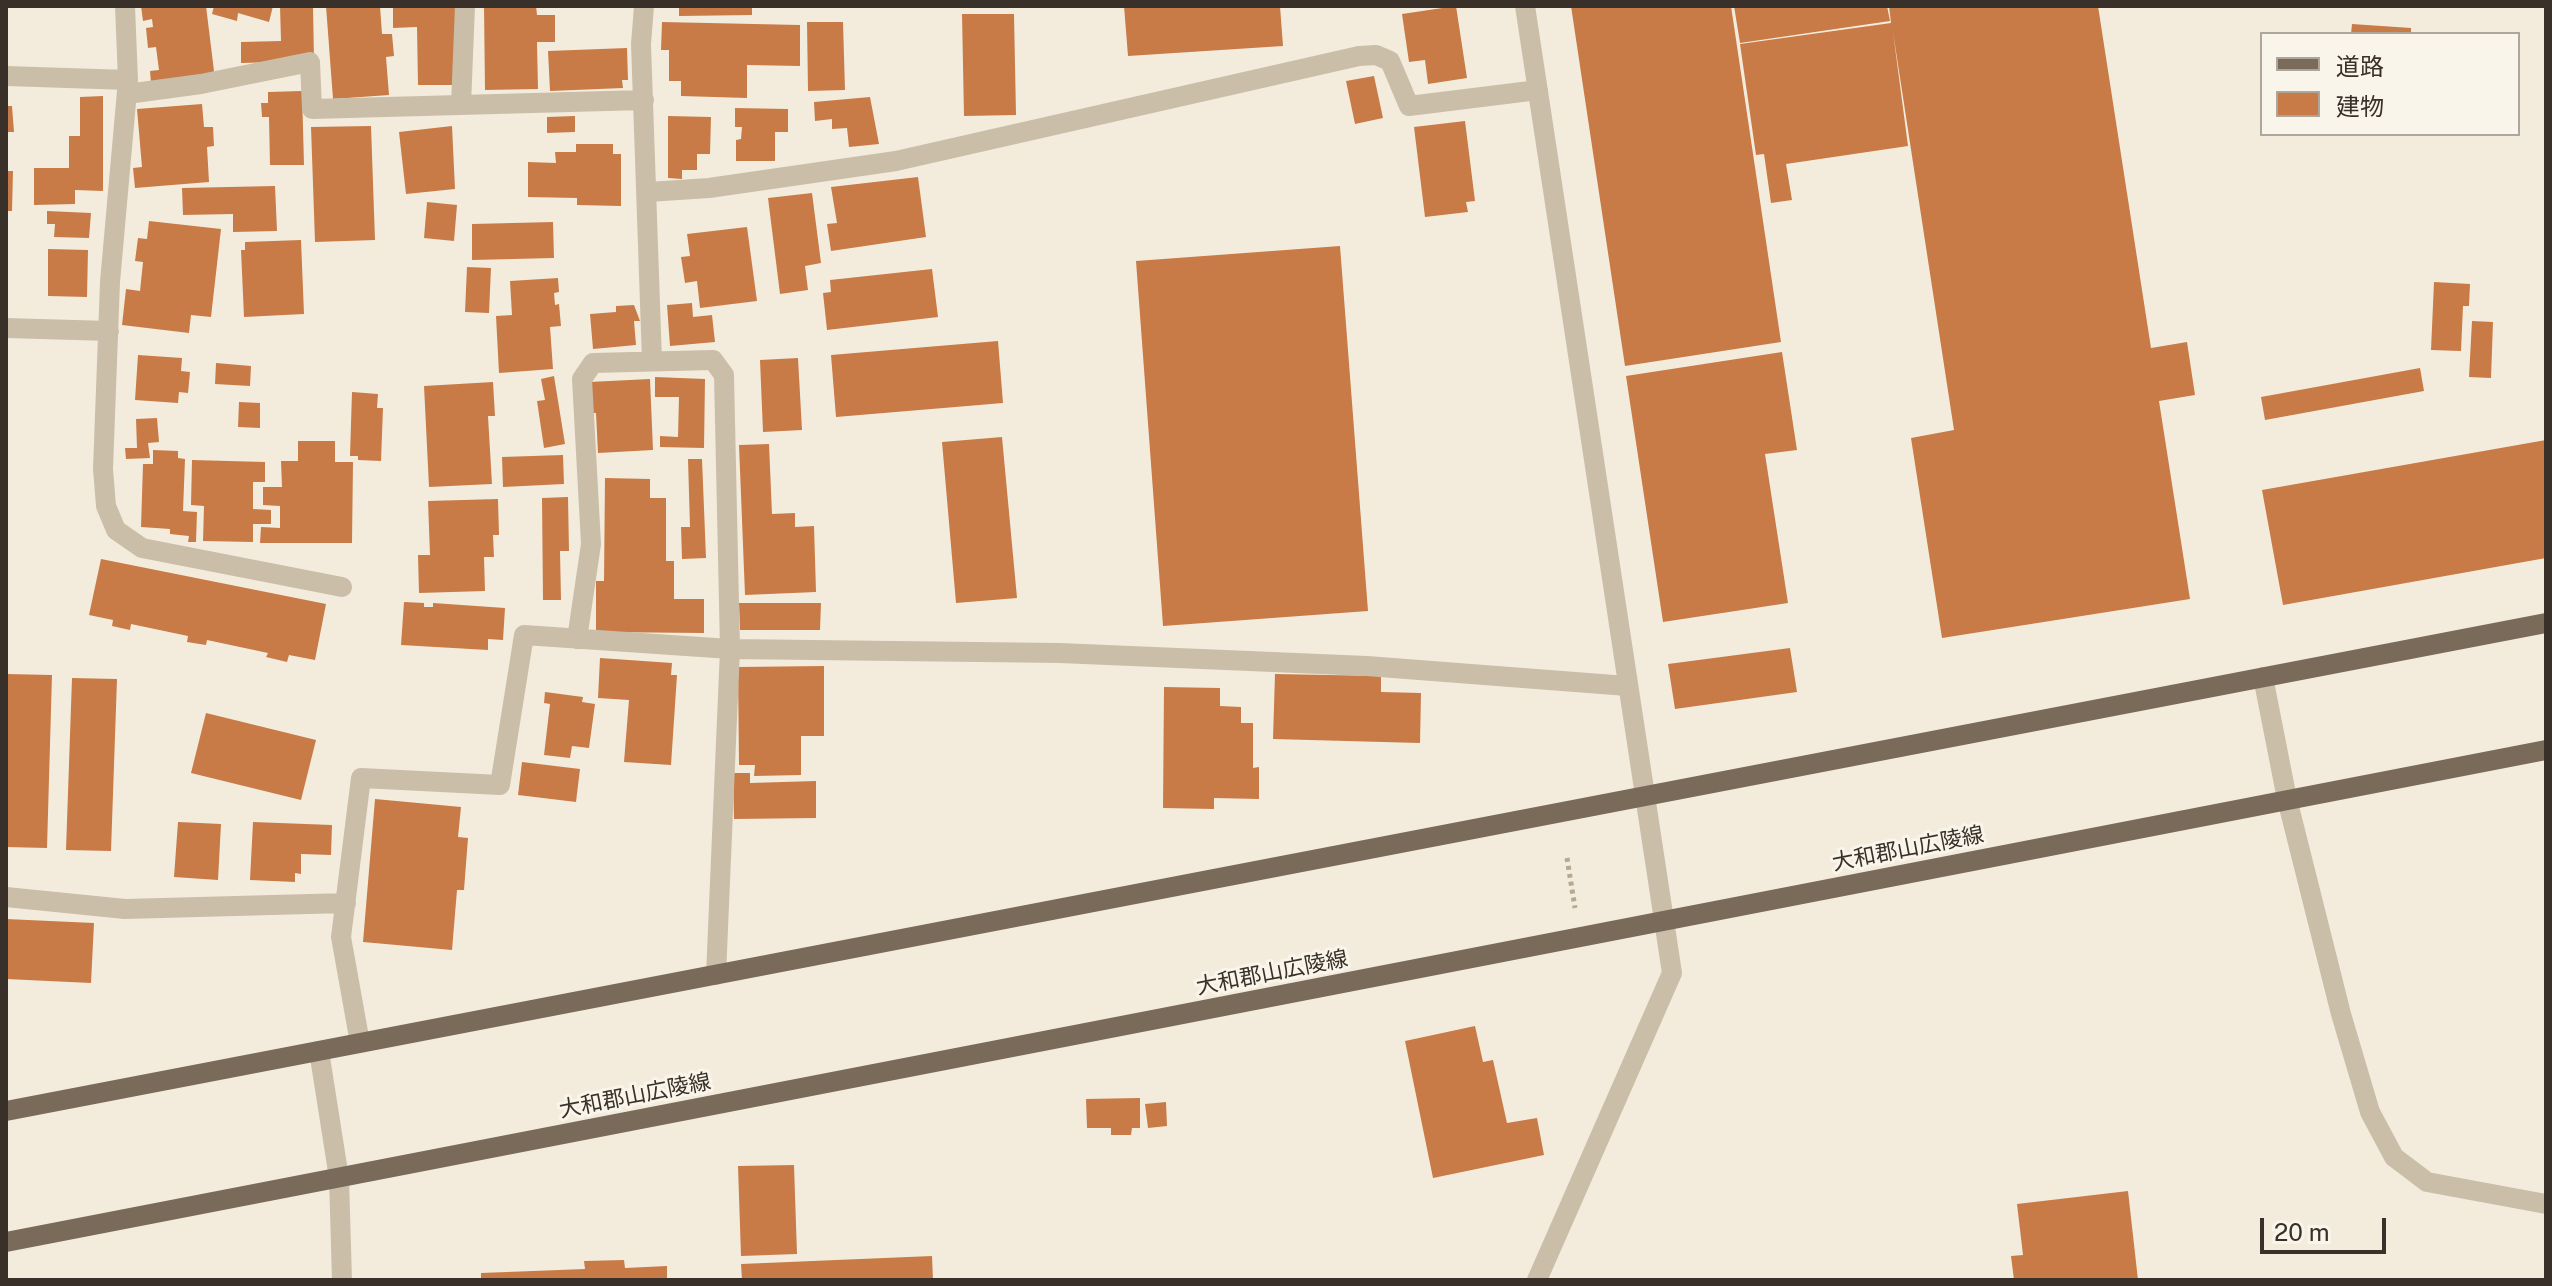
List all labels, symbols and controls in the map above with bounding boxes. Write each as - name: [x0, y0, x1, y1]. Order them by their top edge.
- legend: [2260, 32, 2520, 136]
- text: 道路: [2336, 52, 2384, 80]
- text: 建物: [2336, 92, 2384, 120]
- street label: 大和郡山広陵線: [1830, 821, 1986, 877]
- street label: 大和郡山広陵線: [1194, 945, 1350, 1001]
- street label: 大和郡山広陵線: [557, 1068, 713, 1124]
- scale bar: [2264, 1202, 2390, 1252]
- text: 20 m: [2274, 1218, 2330, 1246]

